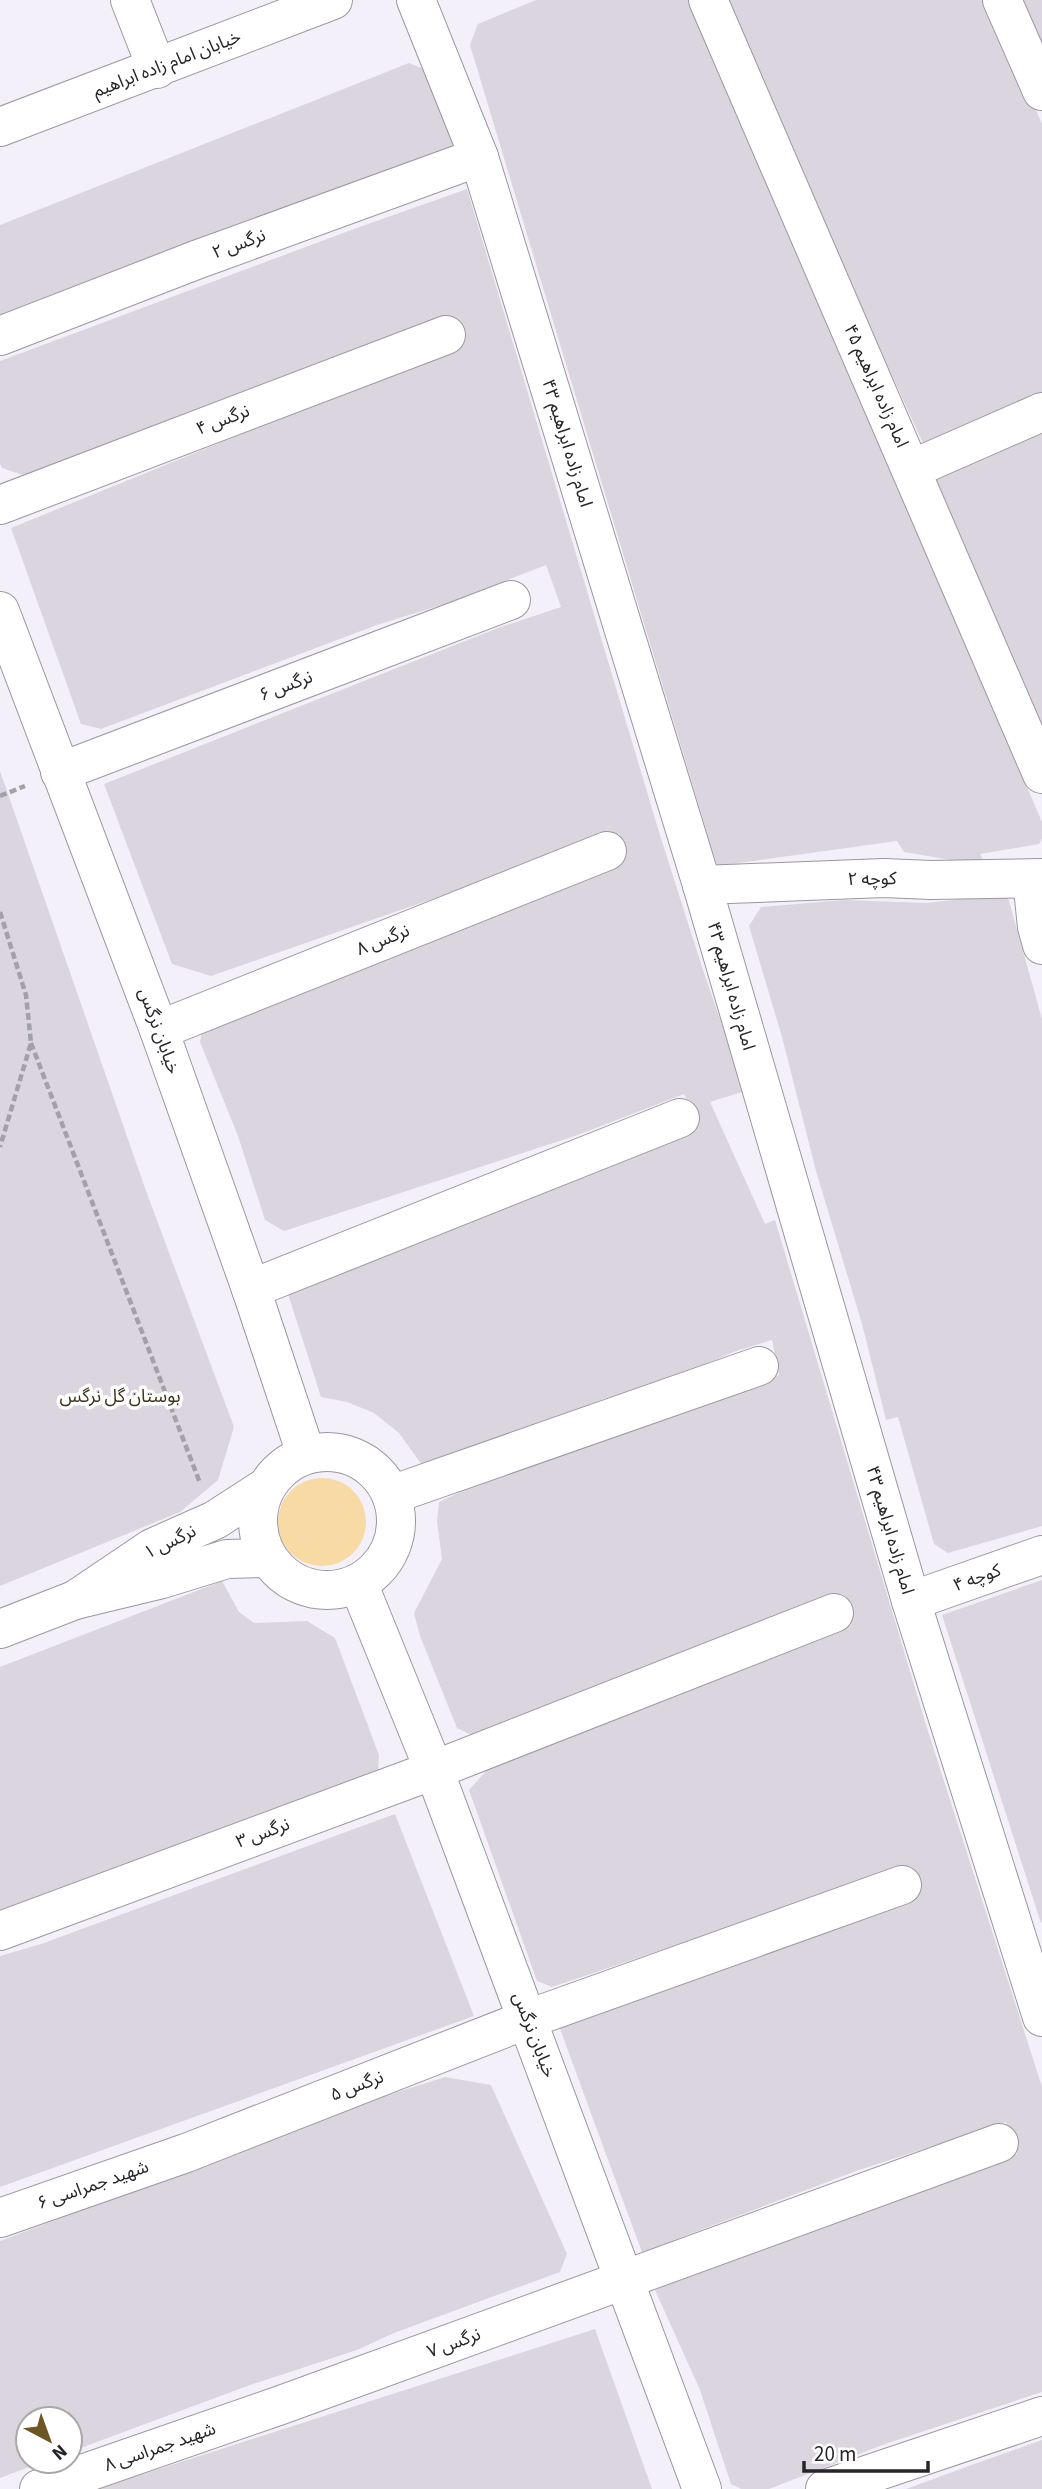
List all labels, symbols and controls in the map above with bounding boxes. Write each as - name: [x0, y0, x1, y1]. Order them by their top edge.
- street label: خیابان امام زاده ابراهیم: [89, 24, 245, 105]
- street label: نرگس ۲: [209, 223, 269, 265]
- street label: امام زاده ابراهیم ۴۵: [837, 320, 914, 452]
- street label: امام زاده ابراهیم ۴۳: [535, 376, 598, 510]
- street label: نرگس ۴: [193, 398, 253, 442]
- street label: نرگس ۶: [256, 664, 316, 708]
- street label: کوچه ۲: [847, 866, 897, 892]
- street label: نرگس ۸: [353, 918, 413, 962]
- street label: امام زاده ابراهیم ۴۳: [700, 919, 761, 1053]
- street label: خیابان نرگس: [132, 984, 186, 1078]
- park label: بوستان گل نرگس: [60, 1384, 181, 1409]
- street label: امام زاده ابراهیم ۴۳: [859, 1463, 920, 1597]
- street label: نرگس ۱: [140, 1519, 200, 1565]
- street label: کوچه ۴: [950, 1558, 1005, 1598]
- street label: نرگس ۳: [233, 1812, 293, 1854]
- street label: خیابان نرگس: [506, 1988, 562, 2082]
- street label: نرگس ۵: [327, 2064, 387, 2108]
- street label: شهید جمراسی ۶: [34, 2154, 152, 2216]
- street label: نرگس ۷: [424, 2322, 484, 2364]
- north arrow: [14, 2405, 84, 2475]
- street label: شهید جمراسی ۸: [101, 2416, 219, 2478]
- scale bar: [804, 2430, 928, 2474]
- text: N: [46, 2437, 73, 2466]
- text: 20 m: [814, 2439, 856, 2469]

